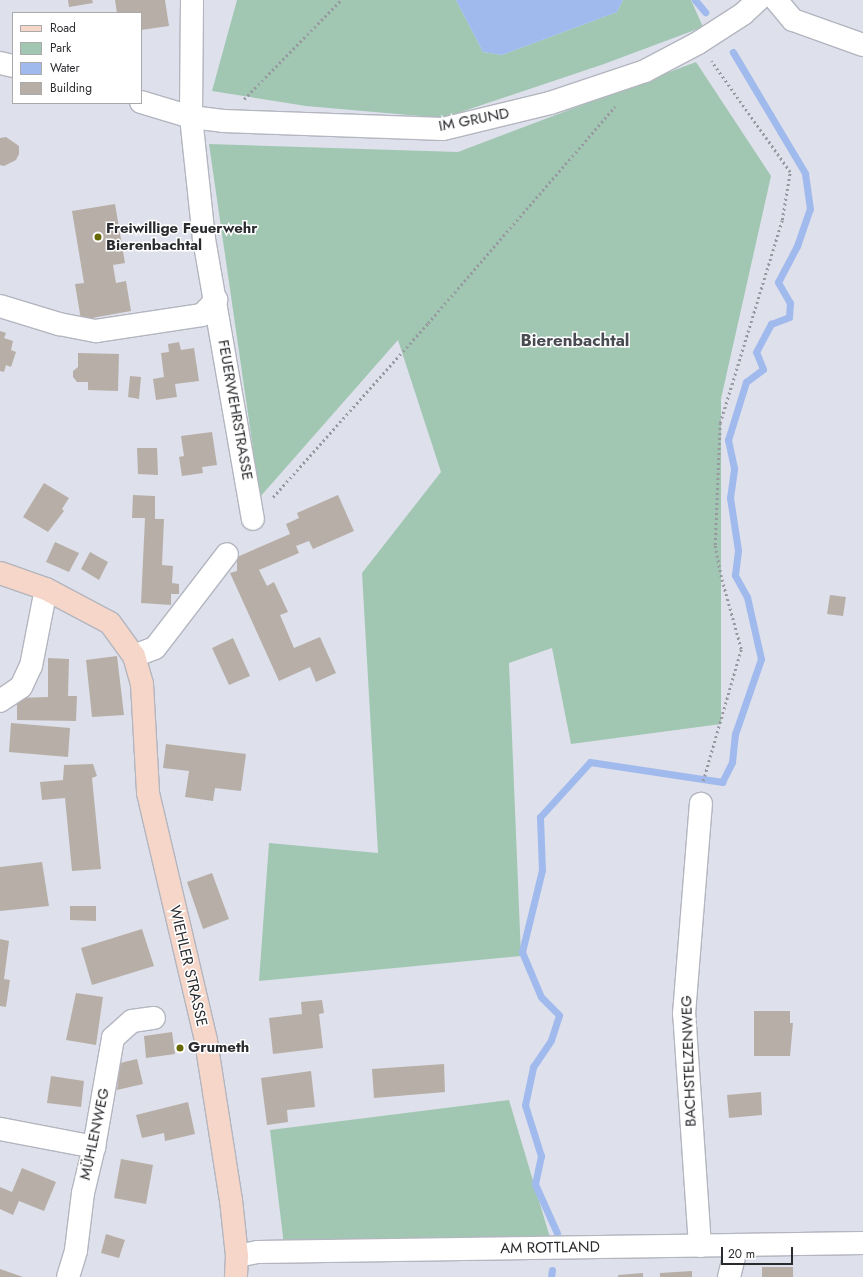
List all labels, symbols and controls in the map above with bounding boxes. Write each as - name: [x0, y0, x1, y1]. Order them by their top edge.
- legend: [12, 12, 142, 104]
- text: Road: [50, 19, 76, 37]
- text: Park: [50, 39, 71, 57]
- text: Water: [50, 59, 80, 77]
- text: Building: [50, 79, 92, 97]
- street label: IM GRUND: [437, 104, 511, 136]
- place label: Freiwillige Feuerwehr Bierenbachtal: [106, 219, 257, 254]
- marker: Freiwillige Feuerwehr Bierenbachtal: [93, 232, 103, 242]
- district label: Bierenbachtal: [521, 331, 629, 351]
- street label: FEUERWEHRSTRASSE: [214, 338, 256, 482]
- street label: WIEHLER STRASSE: [165, 904, 211, 1028]
- street label: BACHSTELZENWEG: [678, 995, 700, 1127]
- place label: Grumeth: [188, 1039, 249, 1057]
- marker: Grumeth: [175, 1043, 185, 1053]
- street label: MÜHLENWEG: [76, 1086, 114, 1182]
- street label: AM ROTTLAND: [500, 1238, 600, 1258]
- scale bar: [723, 1239, 795, 1265]
- text: 20 m: [728, 1245, 755, 1263]

